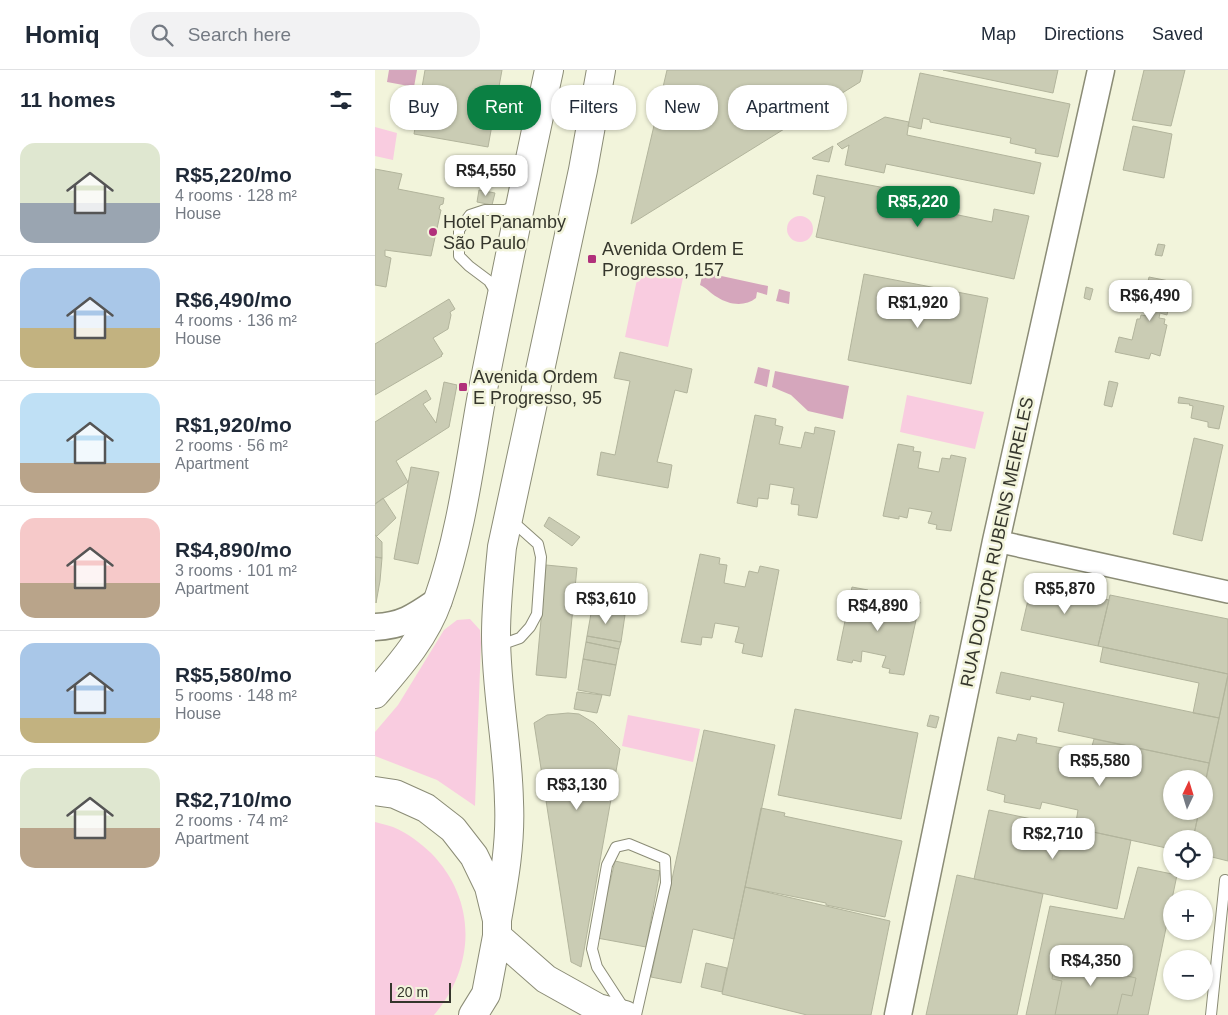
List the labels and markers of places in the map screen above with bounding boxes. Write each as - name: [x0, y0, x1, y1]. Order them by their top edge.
- pin: R$4,550: [440, 154, 532, 197]
- pin: R$5,220: [872, 186, 964, 228]
- place label: Hotel Panamby São Paulo: [443, 212, 566, 253]
- marker: Hotel Panamby São Paulo: [427, 226, 439, 238]
- place label: Avenida Ordem E Progresso, 157: [602, 239, 744, 280]
- marker: Avenida Ordem E Progresso, 157: [586, 253, 598, 265]
- pin: R$6,490: [1104, 280, 1196, 322]
- pin: R$1,920: [872, 286, 964, 329]
- place label: Avenida Ordem E Progresso, 95: [473, 367, 602, 408]
- marker: Avenida Ordem E Progresso, 95: [457, 381, 469, 393]
- pin: R$5,870: [1019, 572, 1111, 615]
- pin: R$3,610: [560, 582, 652, 625]
- pin: R$4,890: [832, 590, 924, 632]
- pin: R$5,580: [1054, 744, 1146, 787]
- pin: R$3,130: [531, 768, 623, 811]
- pin: R$2,710: [1007, 818, 1099, 860]
- pin: R$4,350: [1045, 944, 1137, 987]

